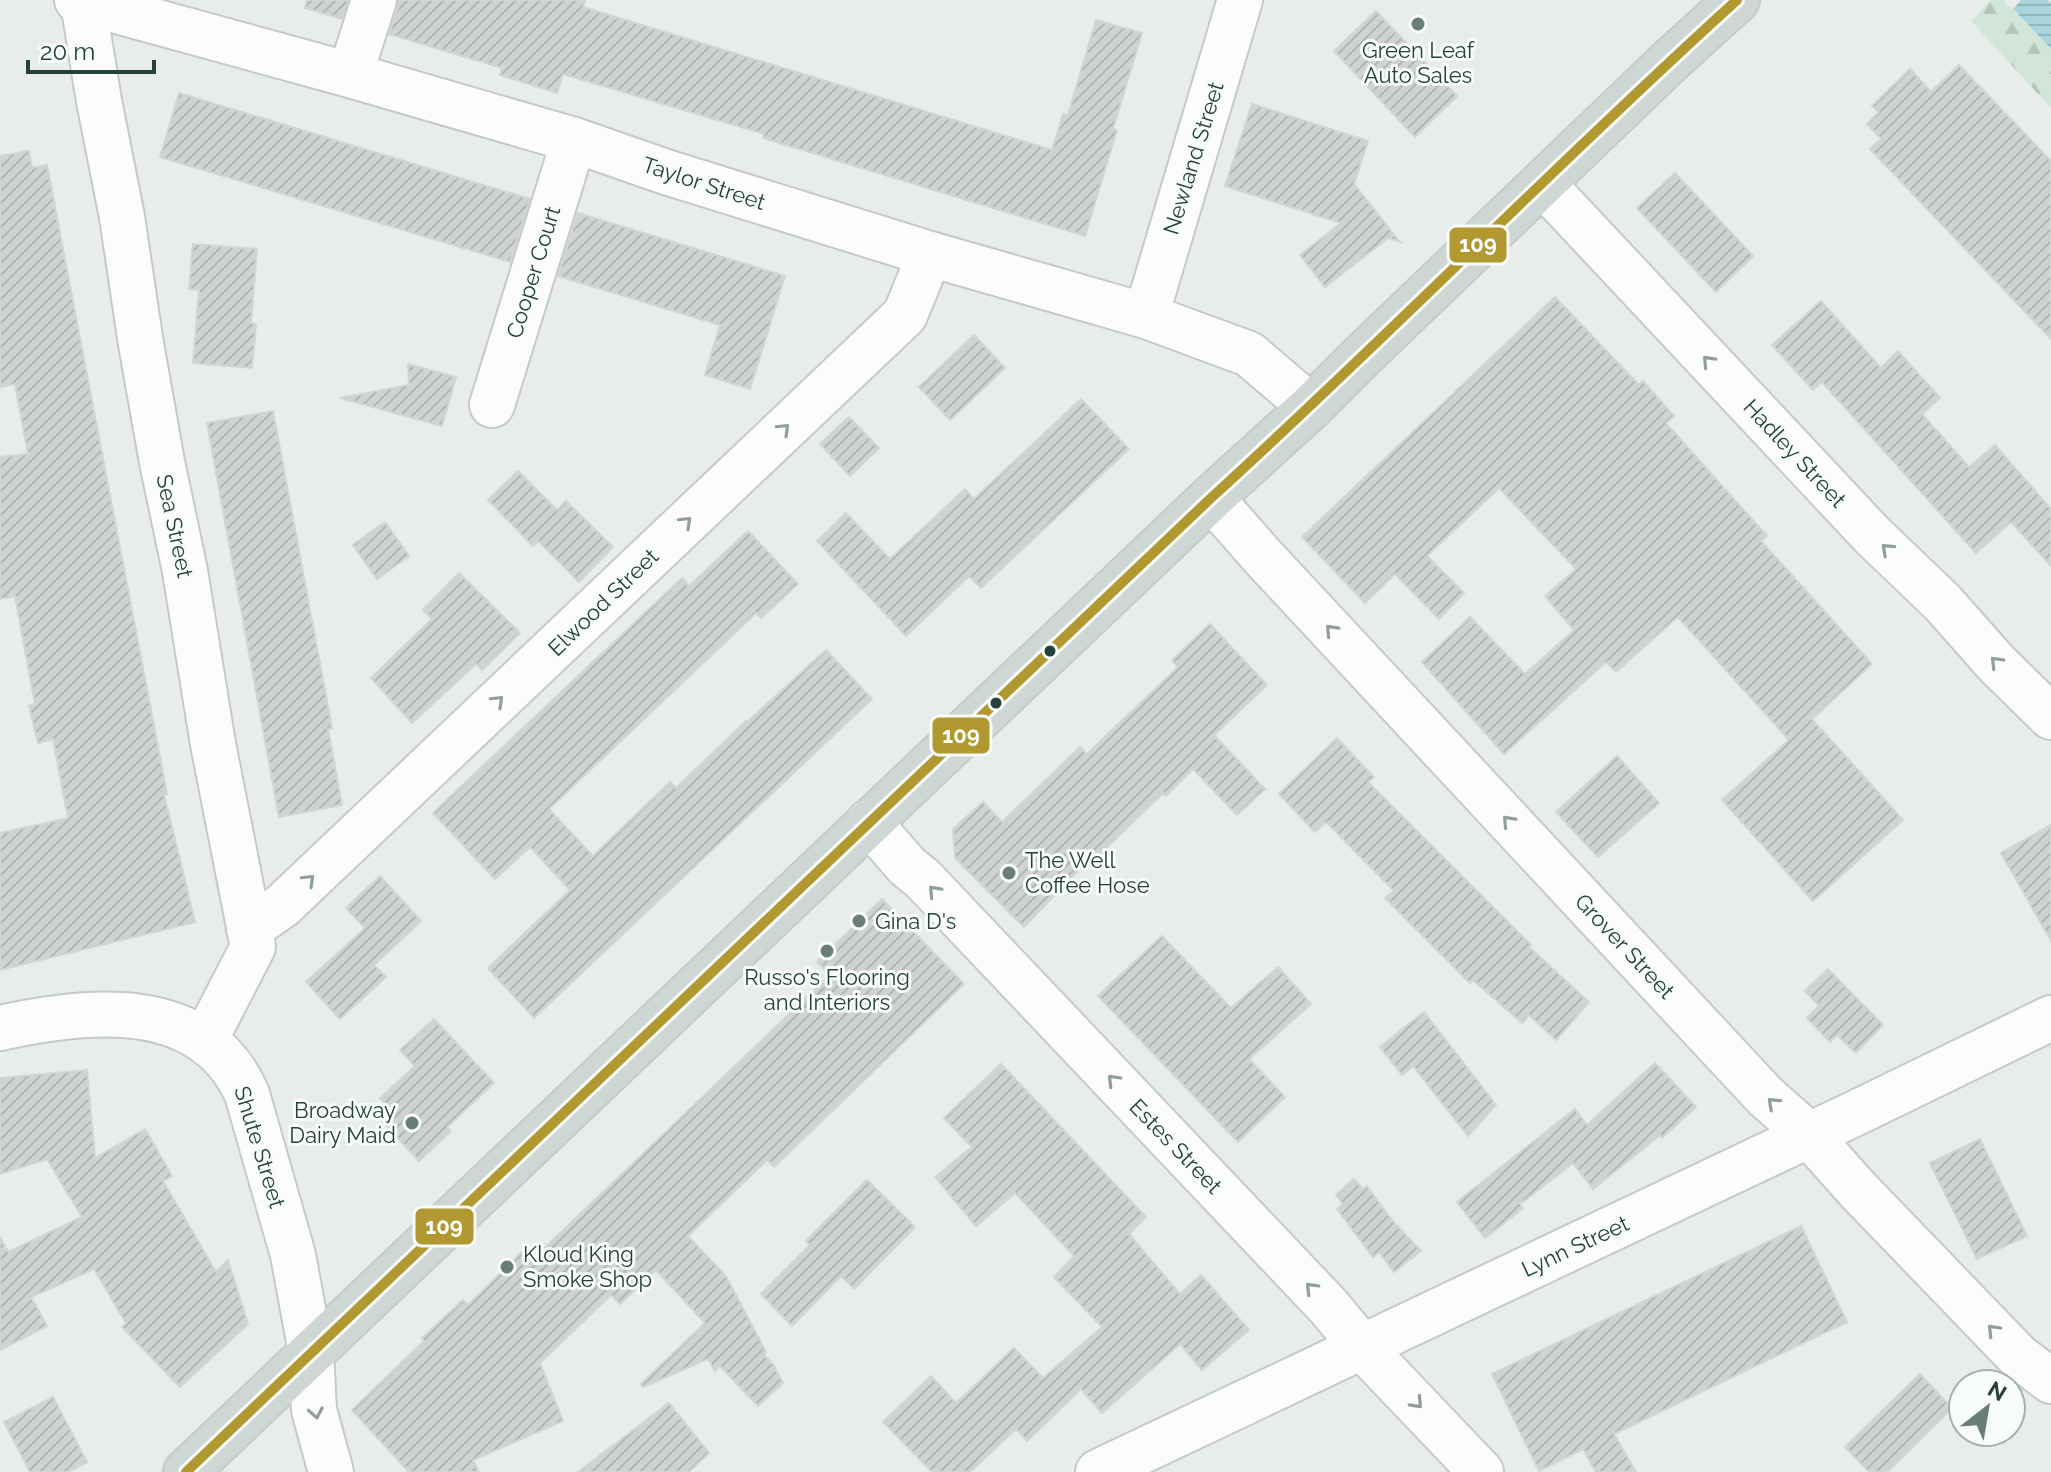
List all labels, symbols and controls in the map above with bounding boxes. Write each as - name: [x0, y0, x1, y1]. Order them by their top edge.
- marker: Green Leaf Auto Sales: [1409, 15, 1427, 33]
- scale bar: [28, 24, 154, 74]
- text: 20 m: [40, 37, 95, 66]
- place label: Green Leaf Auto Sales: [1362, 37, 1475, 88]
- street label: Newland Street: [1157, 78, 1229, 238]
- street label: Taylor Street: [639, 151, 769, 215]
- street label: Cooper Court: [501, 202, 566, 341]
- line badge: 109: [1448, 226, 1508, 264]
- text: 109: [1459, 231, 1497, 257]
- one-way arrow: [1703, 355, 1717, 370]
- street label: Hadley Street: [1738, 394, 1852, 513]
- one-way arrow: [775, 424, 789, 439]
- street label: Sea Street: [151, 472, 199, 581]
- one-way arrow: [677, 517, 691, 531]
- street label: Elwood Street: [543, 543, 664, 661]
- one-way arrow: [1882, 544, 1896, 559]
- one-way arrow: [1327, 625, 1341, 640]
- unlabelled marker: [1042, 643, 1058, 659]
- one-way arrow: [1991, 657, 2005, 671]
- unlabelled marker: [988, 695, 1004, 711]
- one-way arrow: [489, 696, 503, 710]
- line badge: 109: [931, 716, 991, 755]
- text: 109: [942, 722, 980, 748]
- one-way arrow: [1503, 816, 1518, 830]
- place label: The Well Coffee Hose: [1025, 847, 1150, 898]
- marker: The Well Coffee Hose: [1000, 864, 1018, 882]
- one-way arrow: [300, 875, 314, 889]
- one-way arrow: [929, 886, 943, 900]
- street label: Grover Street: [1570, 888, 1681, 1004]
- place label: Gina D's: [875, 908, 956, 934]
- marker: Gina D's: [850, 912, 868, 930]
- marker: Russo's Flooring and Interiors: [818, 942, 836, 960]
- place label: Russo's Flooring and Interiors: [744, 964, 910, 1015]
- one-way arrow: [1107, 1075, 1122, 1089]
- street label: Shute Street: [229, 1083, 291, 1212]
- street label: Estes Street: [1125, 1093, 1228, 1199]
- place label: Broadway Dairy Maid: [289, 1097, 396, 1148]
- one-way arrow: [1768, 1097, 1782, 1112]
- marker: Broadway Dairy Maid: [403, 1114, 421, 1132]
- line badge: 109: [414, 1207, 475, 1246]
- street label: Lynn Street: [1517, 1210, 1633, 1282]
- text: 109: [425, 1213, 463, 1239]
- place label: Kloud King Smoke Shop: [523, 1241, 652, 1292]
- marker: Kloud King Smoke Shop: [498, 1258, 516, 1276]
- one-way arrow: [1307, 1283, 1321, 1298]
- one-way arrow: [1987, 1325, 2002, 1339]
- north arrow: [1947, 1368, 2027, 1448]
- text: N: [1983, 1375, 2011, 1406]
- one-way arrow: [1407, 1394, 1422, 1408]
- one-way arrow: [306, 1406, 323, 1420]

